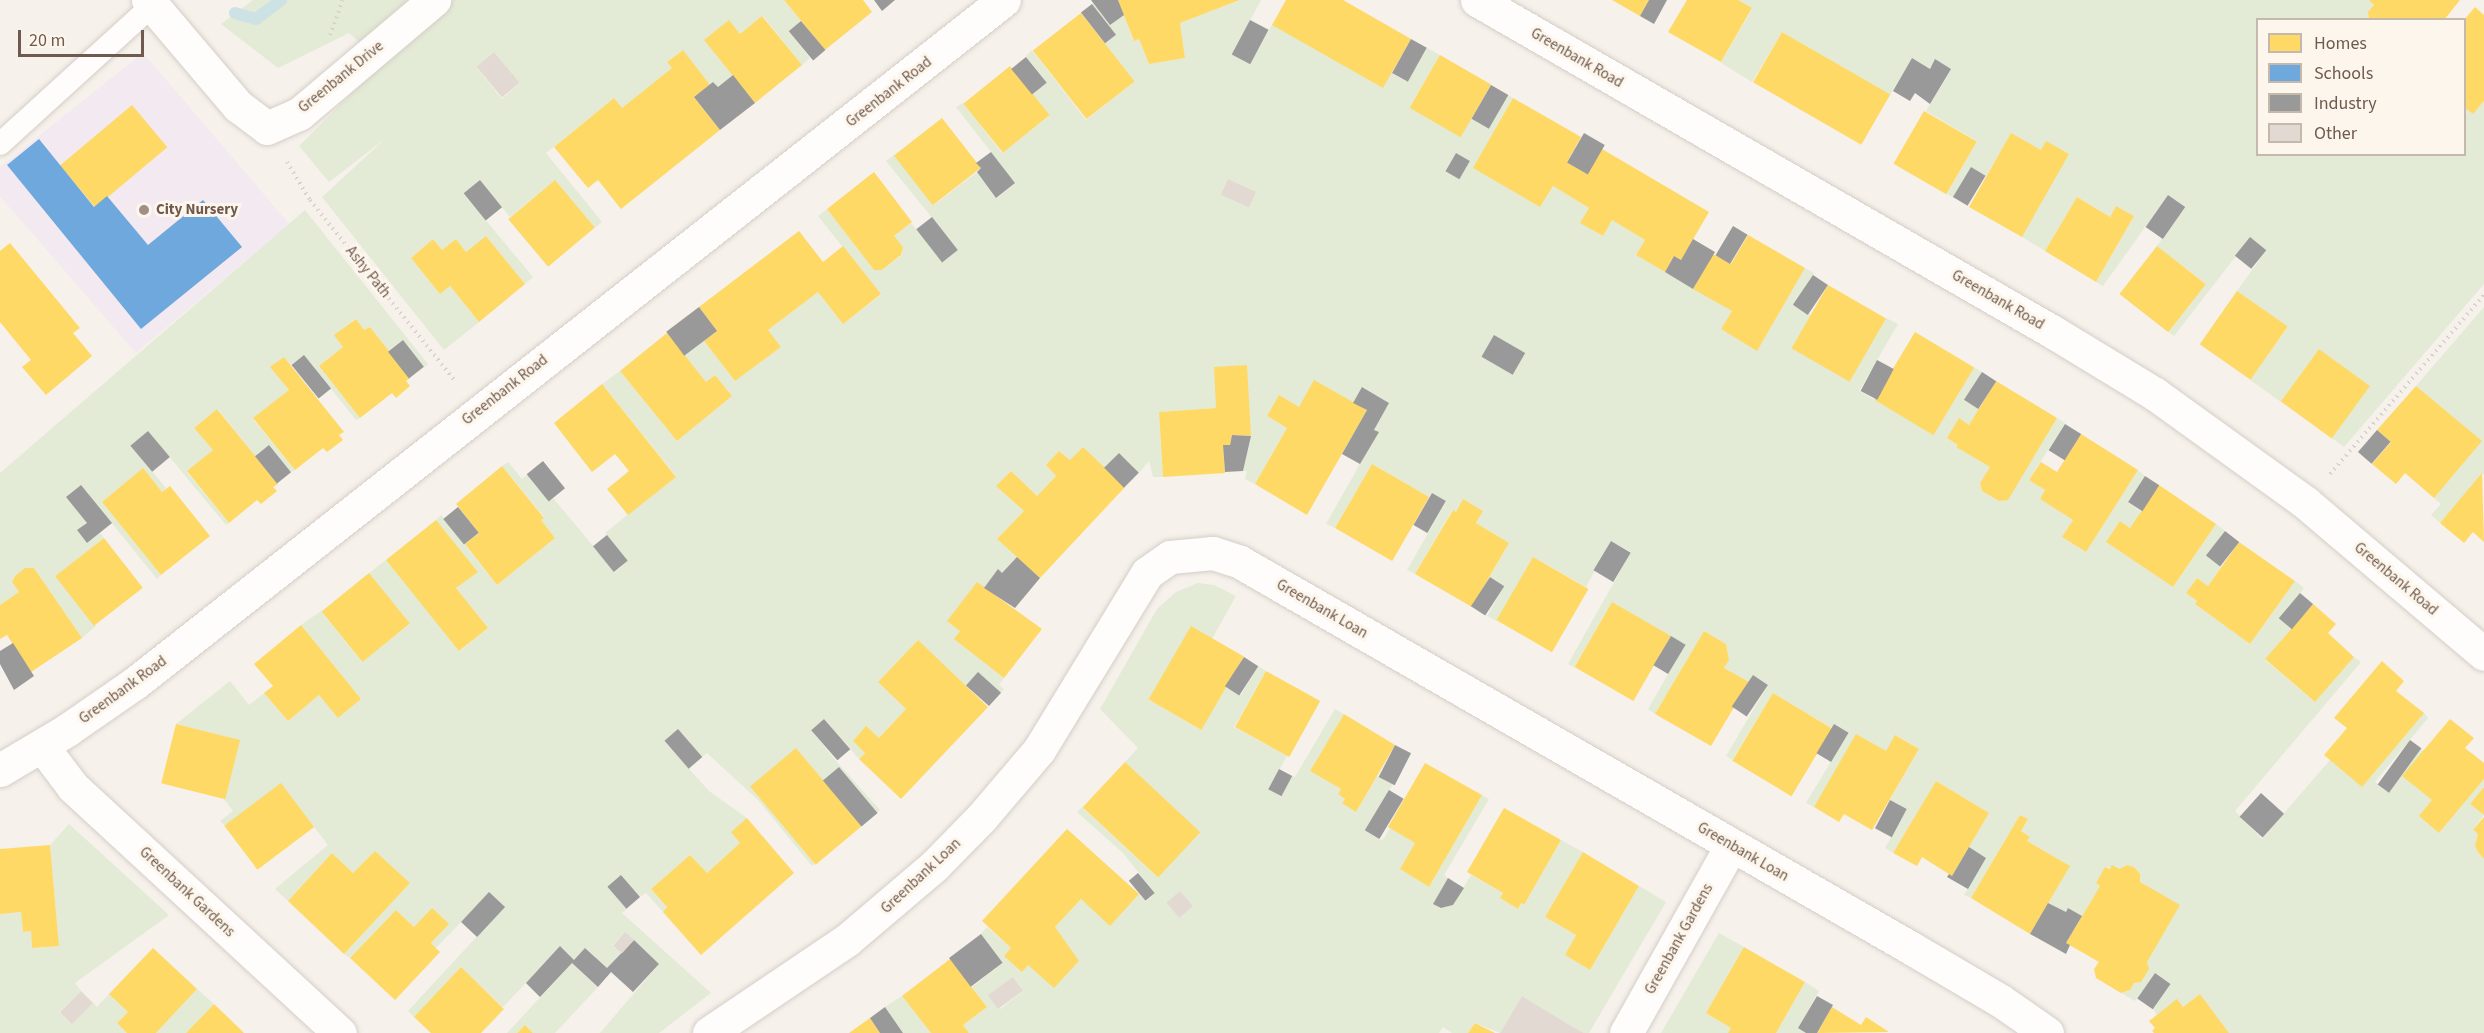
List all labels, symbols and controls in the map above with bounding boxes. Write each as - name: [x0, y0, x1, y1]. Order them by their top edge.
- scale bar: [21, 18, 147, 56]
- legend: [2256, 18, 2466, 156]
- street label: Greenbank Road: [1528, 24, 1626, 92]
- text: 20 m: [29, 28, 65, 53]
- text: Homes: [2314, 31, 2367, 56]
- street label: Greenbank Drive: [295, 37, 387, 117]
- street label: Greenbank Road: [843, 53, 935, 131]
- text: Schools: [2314, 61, 2373, 86]
- text: Industry: [2314, 91, 2377, 116]
- text: Other: [2314, 121, 2357, 146]
- place label: City Nursery: [156, 201, 238, 219]
- marker: City Nursery: [137, 203, 151, 217]
- street label: Ashy Path: [342, 242, 394, 302]
- street label: Greenbank Road: [1949, 266, 2047, 334]
- street label: Greenbank Road: [459, 351, 551, 429]
- street label: Greenbank Road: [2350, 539, 2442, 619]
- street label: Greenbank Loan: [1273, 576, 1371, 642]
- street label: Greenbank Road: [76, 652, 170, 728]
- street label: Greenbank Loan: [1694, 819, 1792, 885]
- street label: Greenbank Loan: [877, 834, 965, 918]
- street label: Greenbank Gardens: [136, 843, 238, 941]
- street label: Greenbank Gardens: [1641, 880, 1717, 998]

